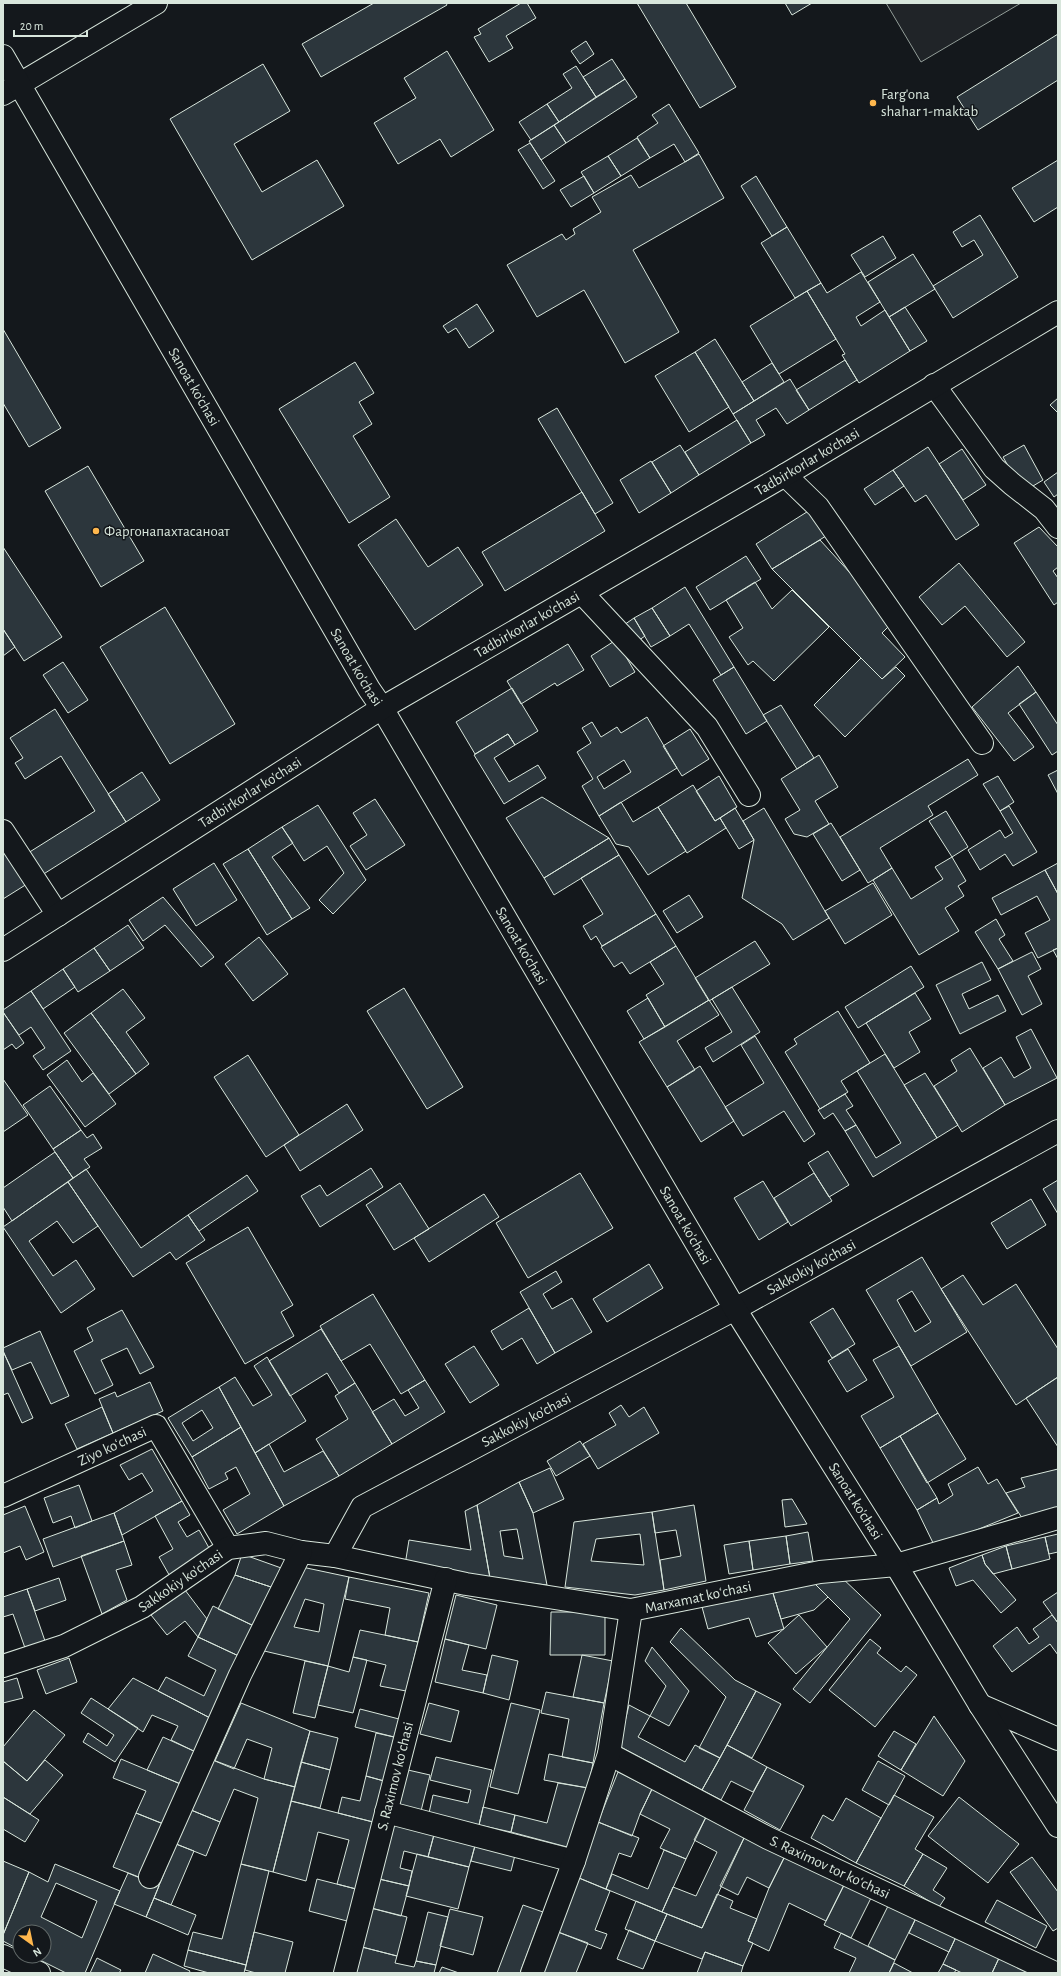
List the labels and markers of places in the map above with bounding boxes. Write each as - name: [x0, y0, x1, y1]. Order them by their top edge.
- place label: Farg'ona shahar 1-maktab: [881, 87, 978, 119]
- marker: Farg'ona shahar 1-maktab: [868, 98, 878, 108]
- place label: Фаргонапахтасаноат: [104, 524, 230, 539]
- marker: Фаргонапахтасаноат: [91, 526, 101, 536]

